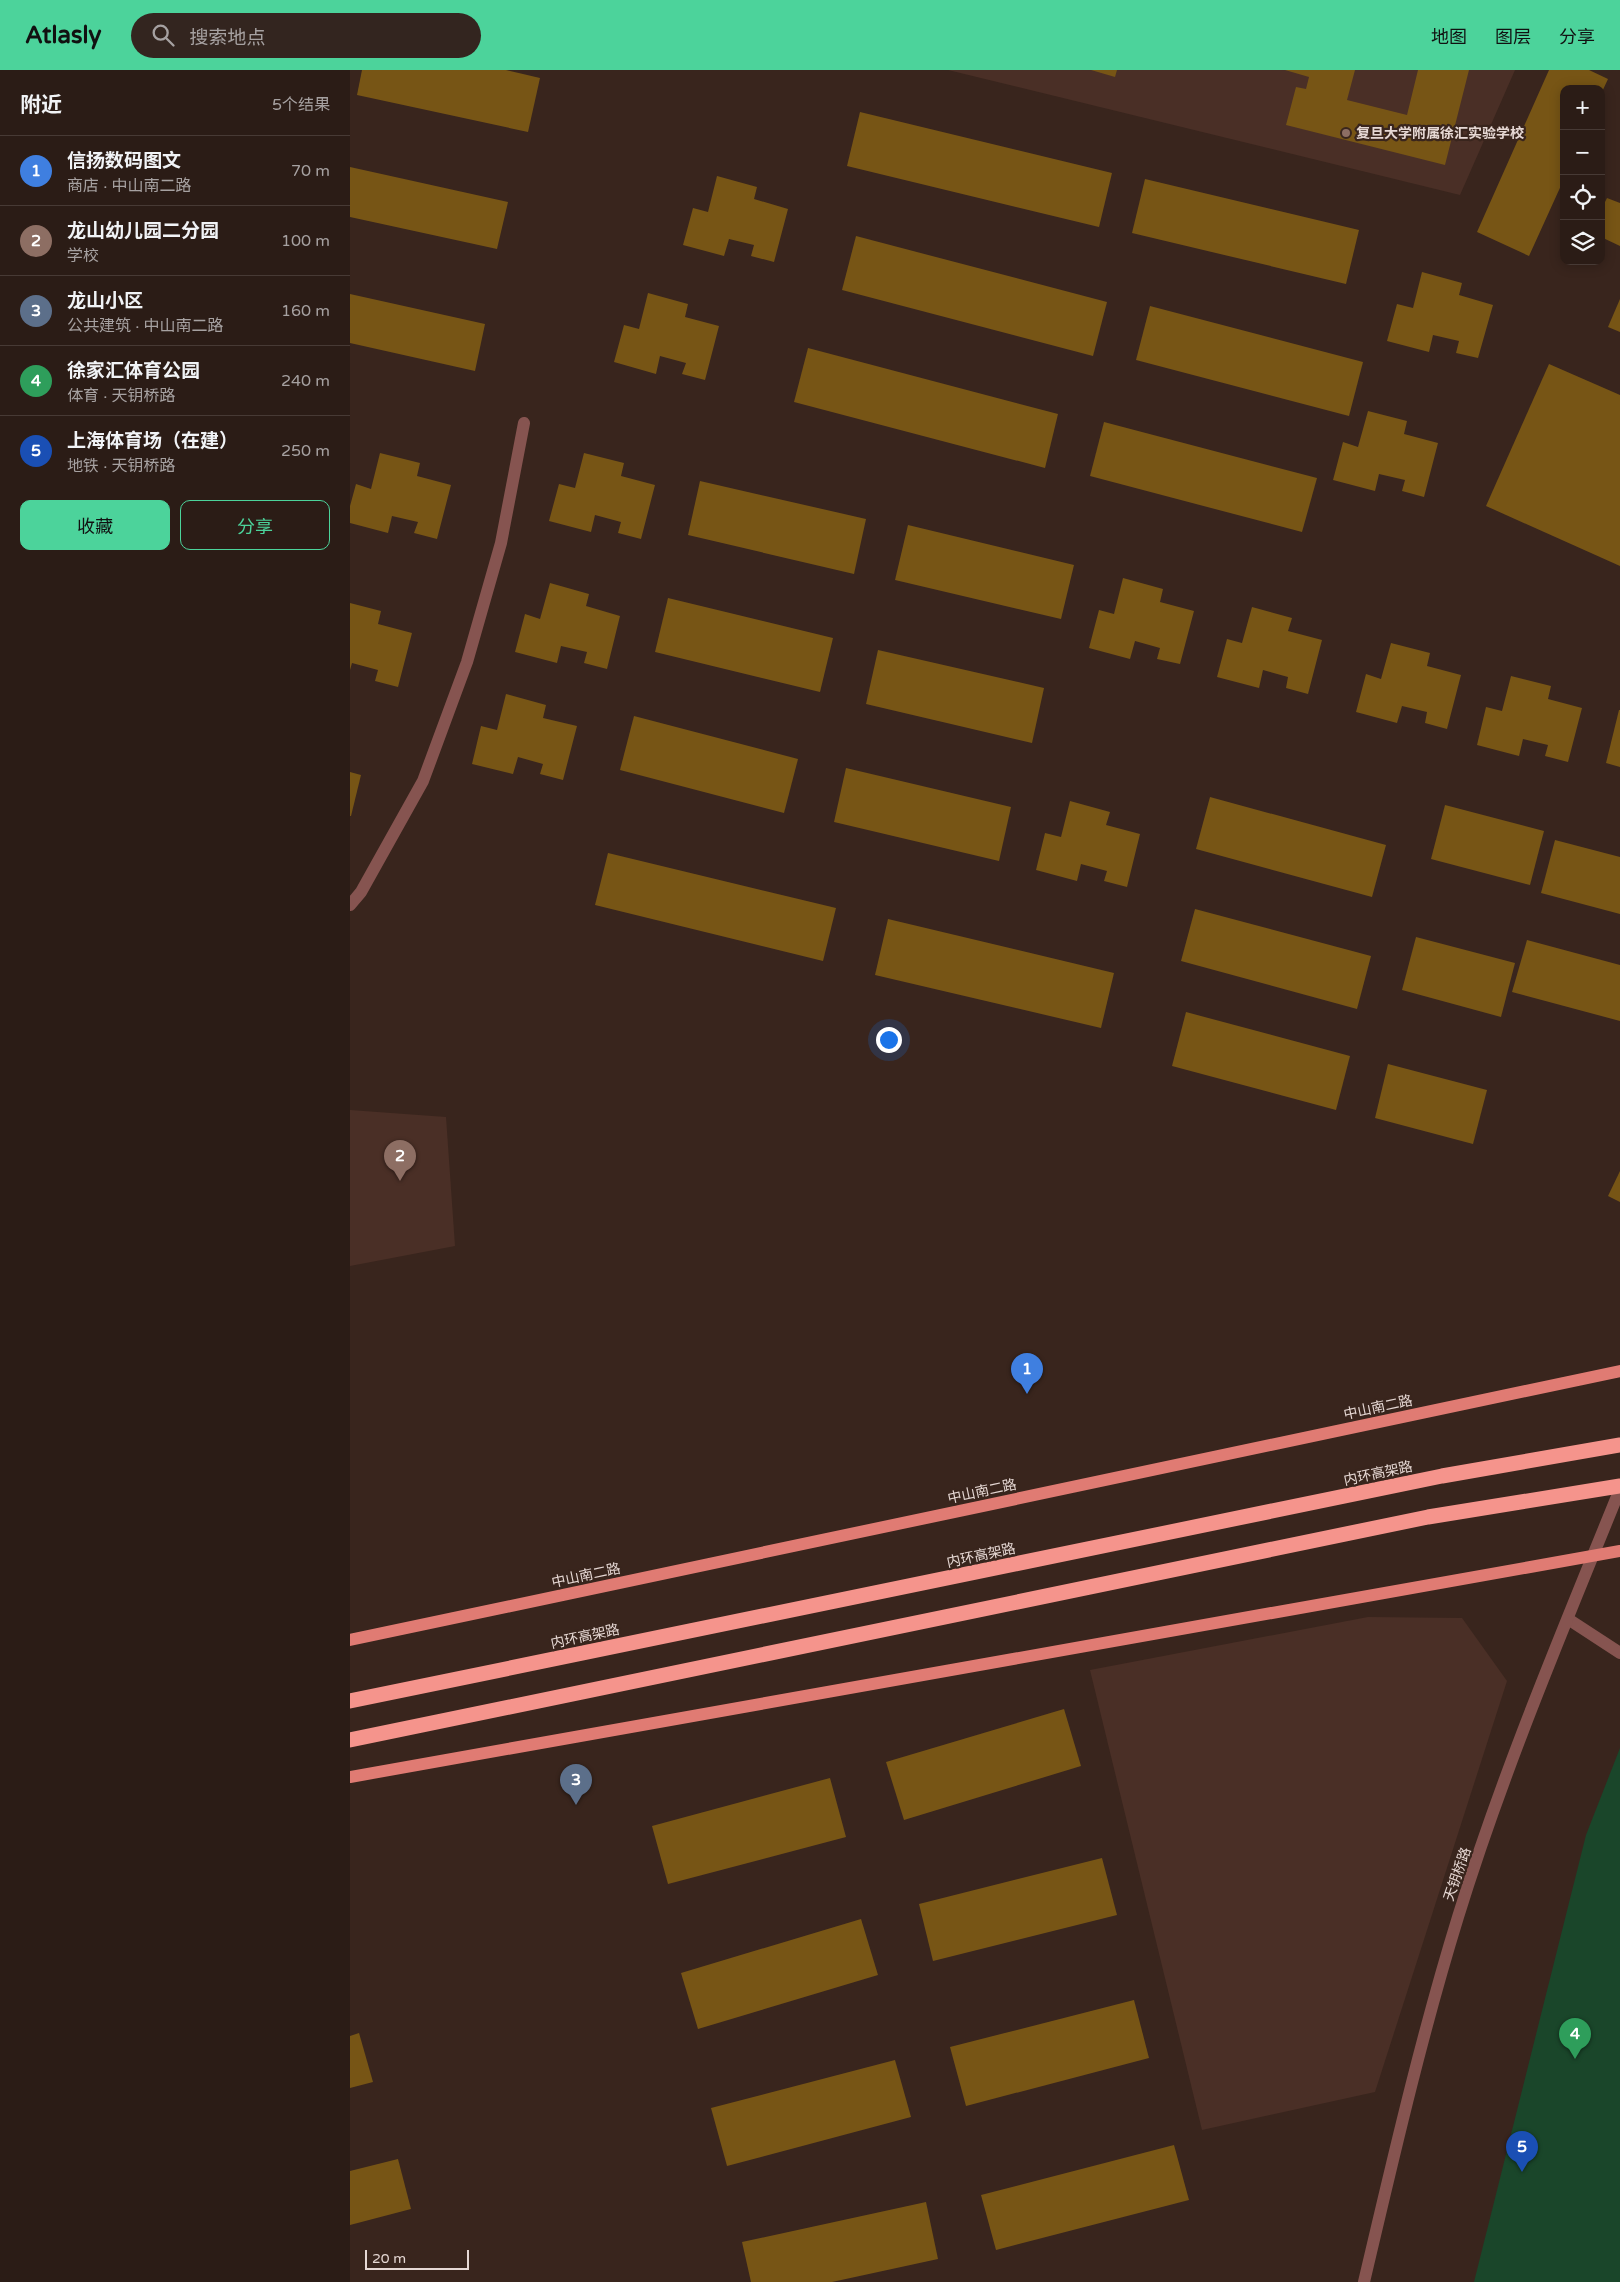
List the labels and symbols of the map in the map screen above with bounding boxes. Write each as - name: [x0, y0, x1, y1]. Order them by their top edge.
- place label: 复旦大学附属徐汇实验学校: [1356, 125, 1524, 142]
- marker: 复旦大学附属徐汇实验学校: [1340, 127, 1352, 139]
- your location: [876, 1027, 902, 1053]
- pin: 2: [384, 1140, 416, 1181]
- pin: 1: [1011, 1353, 1043, 1394]
- street label: 中山南二路: [1342, 1392, 1414, 1423]
- street label: 内环高架路: [1342, 1458, 1414, 1489]
- street label: 中山南二路: [946, 1476, 1018, 1507]
- street label: 内环高架路: [945, 1540, 1017, 1571]
- street label: 中山南二路: [550, 1560, 622, 1591]
- street label: 内环高架路: [549, 1621, 621, 1652]
- pin: 3: [560, 1764, 592, 1805]
- street label: 天钥桥路: [1440, 1845, 1475, 1903]
- pin: 4: [1559, 2018, 1591, 2059]
- pin: 5: [1506, 2131, 1538, 2172]
- scale bar: [365, 2247, 469, 2270]

